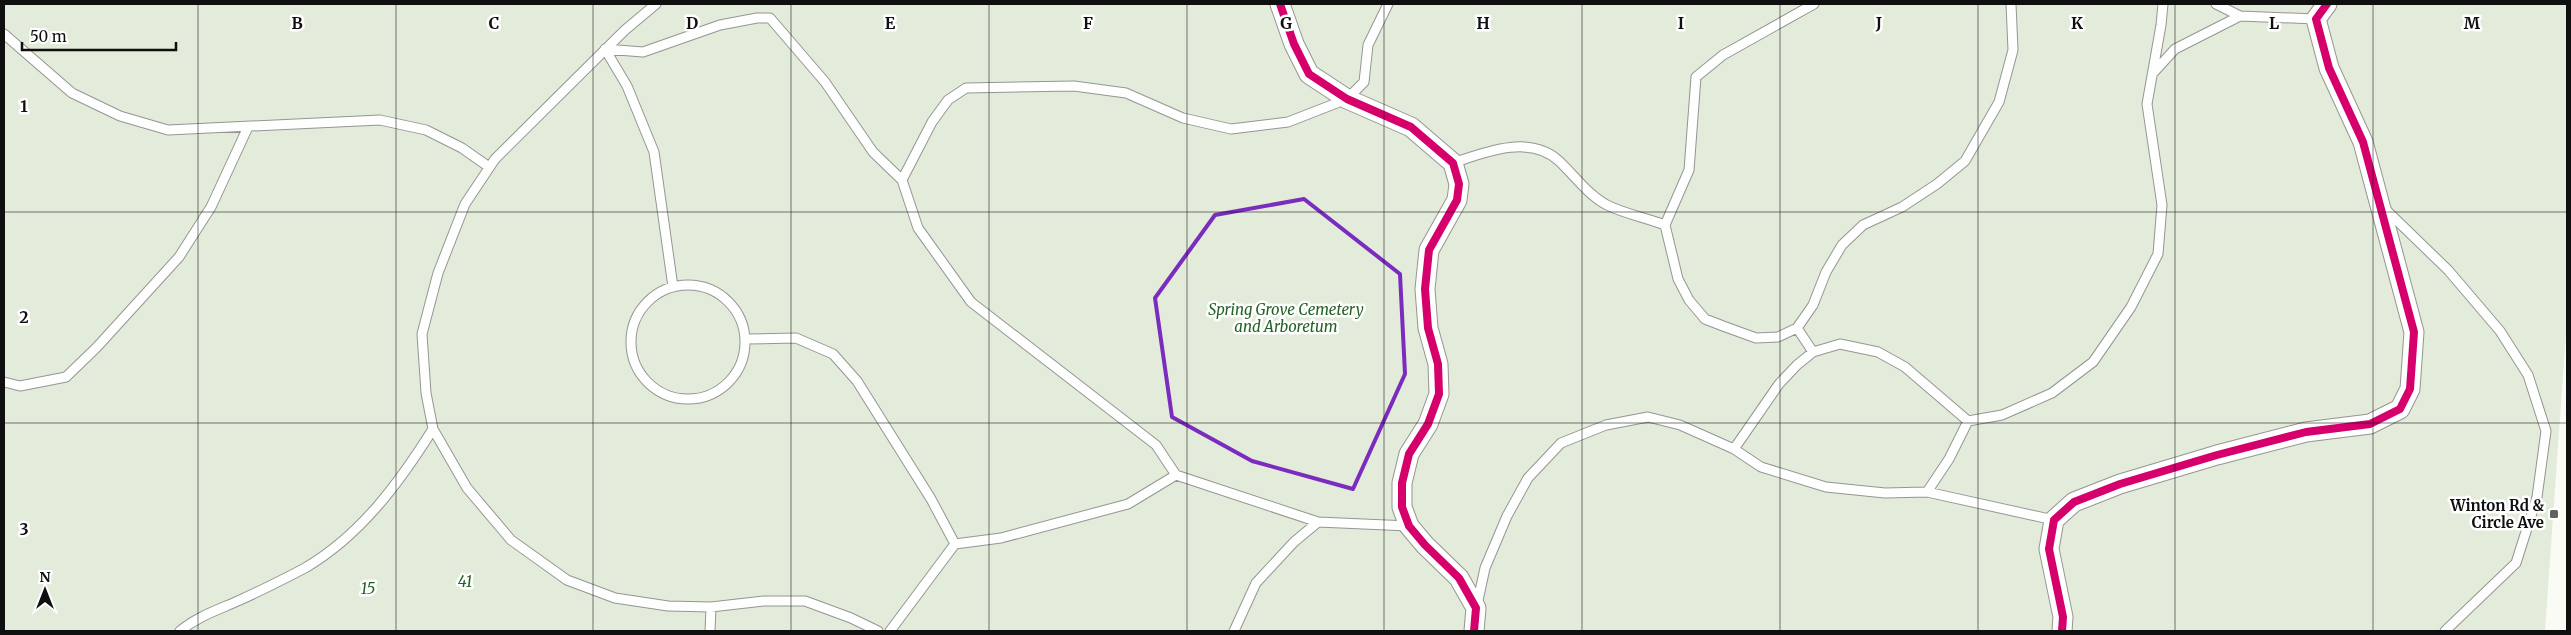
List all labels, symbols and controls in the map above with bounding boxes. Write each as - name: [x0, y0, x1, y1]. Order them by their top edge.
- text: B: [291, 13, 303, 33]
- text: C: [489, 13, 499, 33]
- text: D: [686, 13, 698, 33]
- text: E: [885, 13, 896, 33]
- text: F: [1083, 13, 1093, 33]
- text: G: [1280, 13, 1292, 33]
- text: H: [1476, 13, 1490, 33]
- text: I: [1678, 13, 1684, 33]
- text: J: [1875, 13, 1882, 33]
- text: K: [2071, 13, 2083, 33]
- text: L: [2269, 13, 2279, 33]
- text: M: [2464, 13, 2481, 33]
- scale bar: [22, 20, 176, 52]
- text: 50 m: [30, 27, 67, 46]
- text: 1: [20, 96, 28, 116]
- park label: Spring Grove Cemetery and Arboretum: [1208, 300, 1364, 336]
- text: 2: [19, 307, 29, 327]
- place label: Winton Rd & Circle Ave: [2449, 496, 2545, 532]
- marker: Winton Rd & Circle Ave: [2548, 508, 2560, 520]
- text: 3: [19, 519, 29, 539]
- north arrow: [20, 565, 70, 615]
- text: N: [39, 568, 51, 586]
- park label: 41: [458, 572, 472, 591]
- park label: 15: [361, 579, 376, 598]

